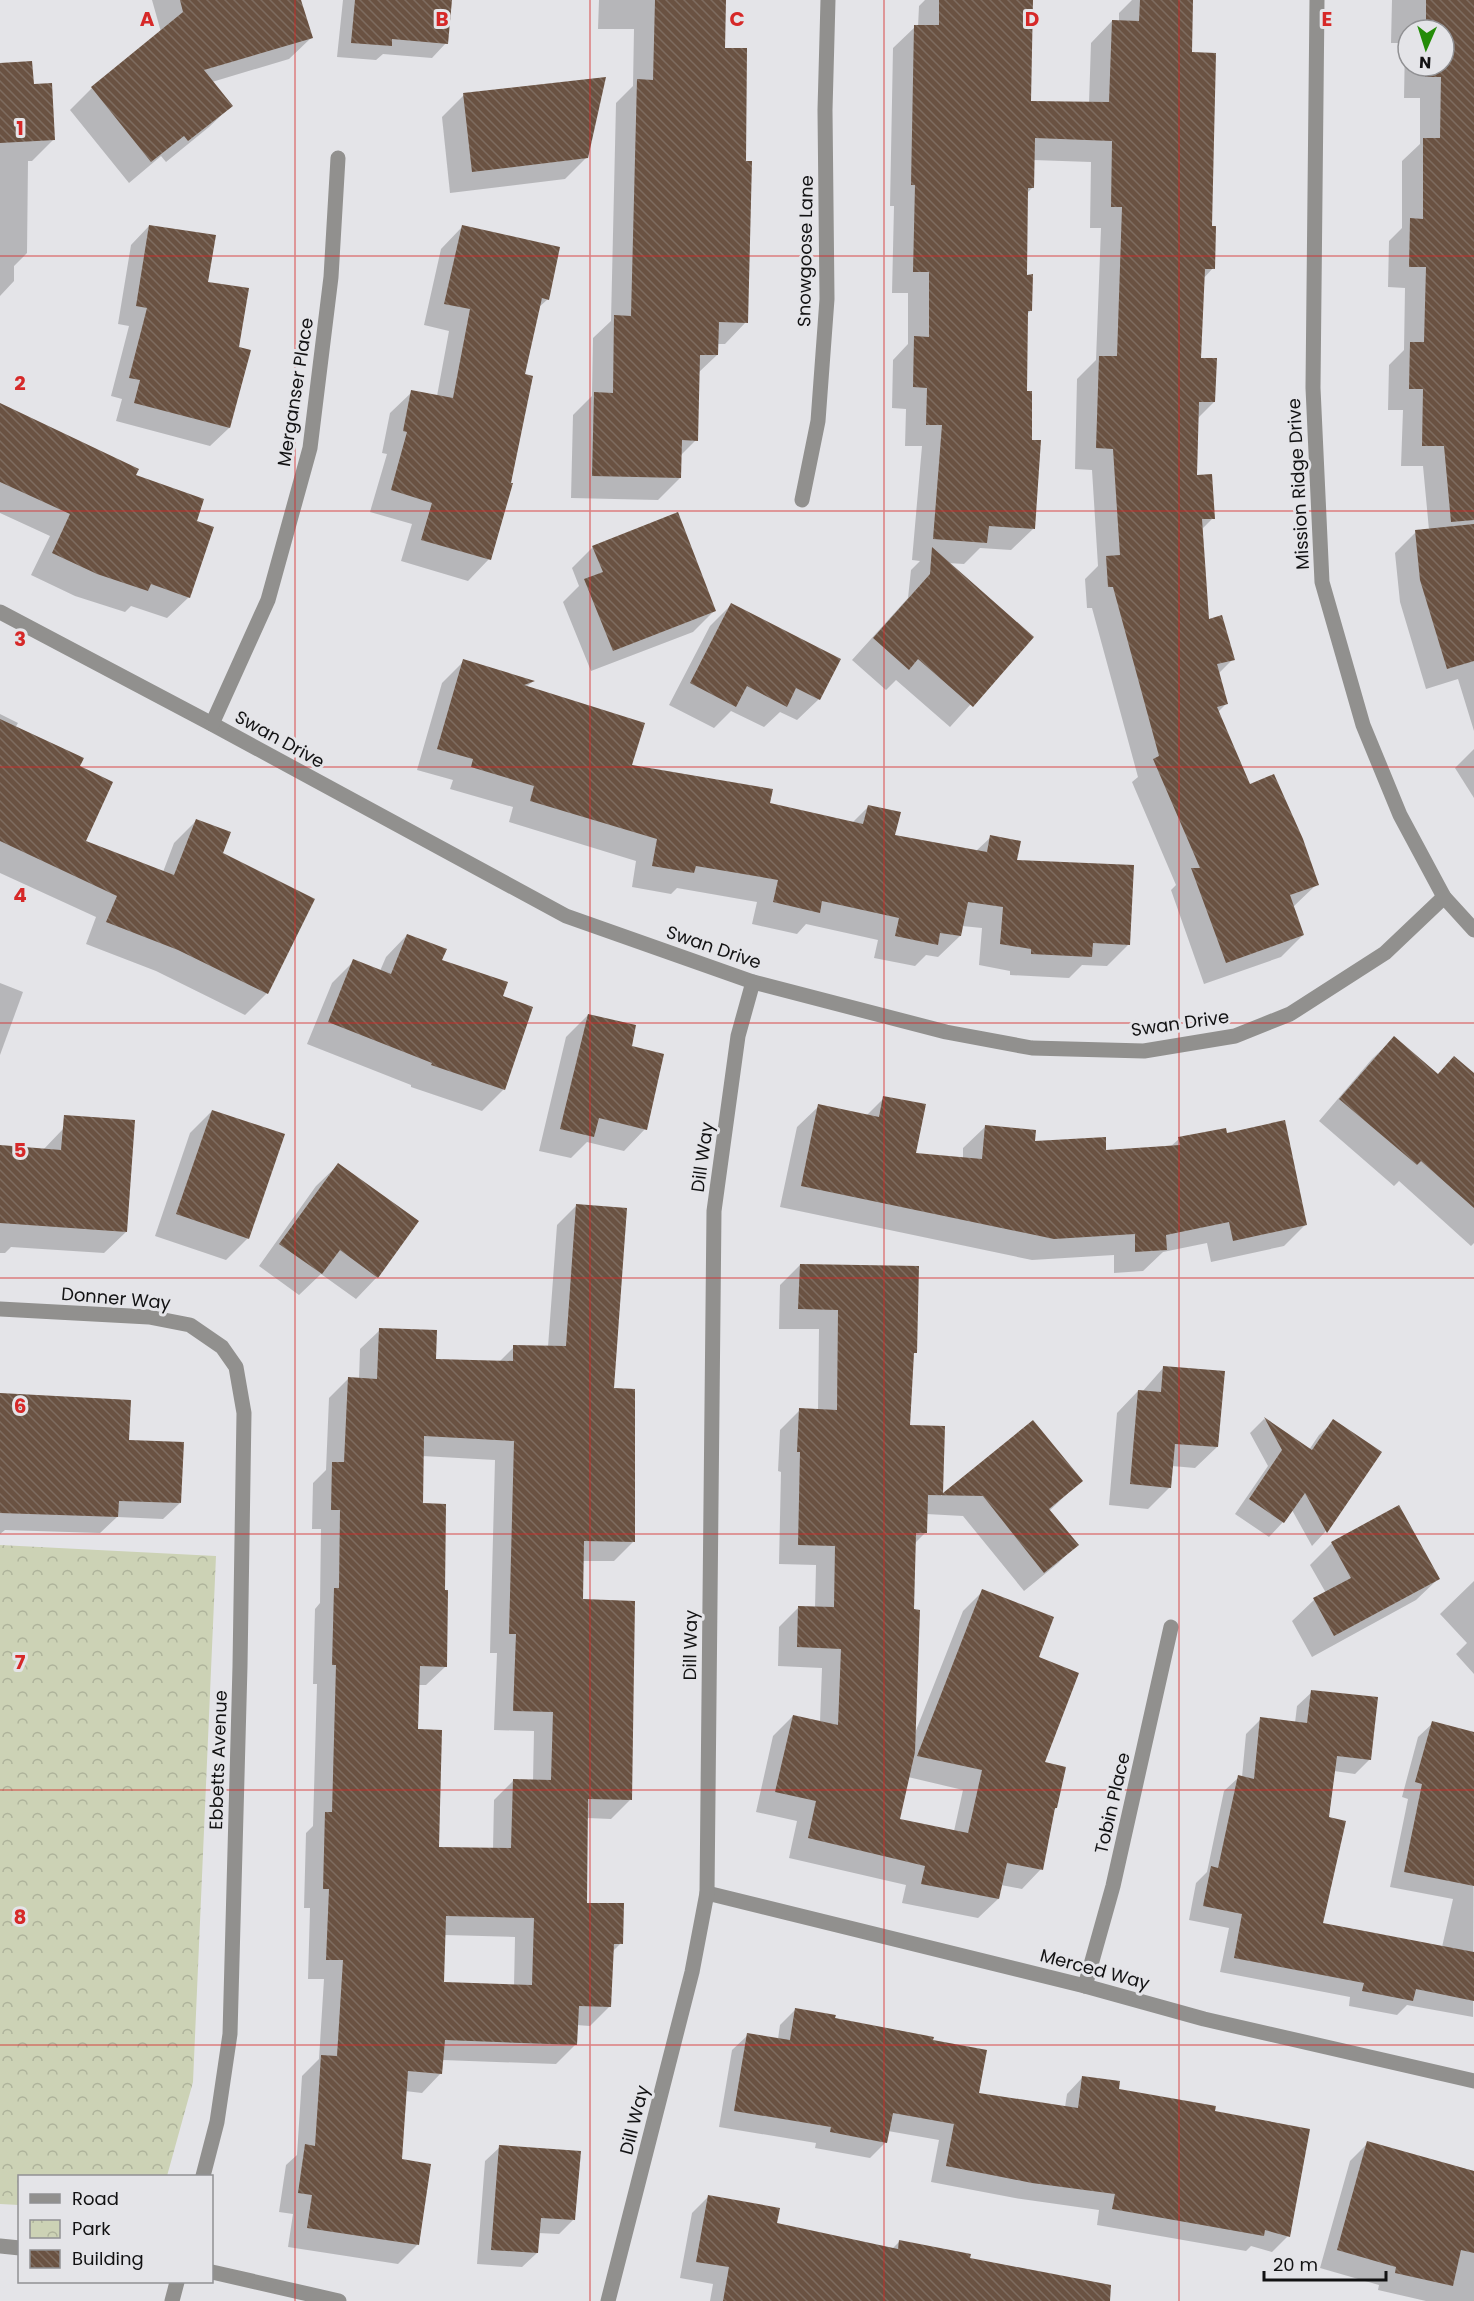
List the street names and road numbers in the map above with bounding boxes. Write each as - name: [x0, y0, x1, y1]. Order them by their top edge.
- street label: Snowgoose Lane: [791, 175, 819, 327]
- street label: Merganser Place: [271, 316, 319, 468]
- street label: Mission Ridge Drive: [1281, 398, 1315, 570]
- street label: Swan Drive: [231, 704, 329, 774]
- street label: Swan Drive: [663, 919, 765, 975]
- street label: Swan Drive: [1129, 1004, 1231, 1042]
- street label: Dill Way: [685, 1120, 719, 1194]
- street label: Donner Way: [60, 1281, 172, 1315]
- street label: Dill Way: [677, 1609, 703, 1681]
- street label: Ebbetts Avenue: [203, 1690, 233, 1830]
- street label: Tobin Place: [1088, 1750, 1136, 1856]
- street label: Merced Way: [1038, 1942, 1152, 1996]
- street label: Dill Way: [613, 2083, 655, 2157]

